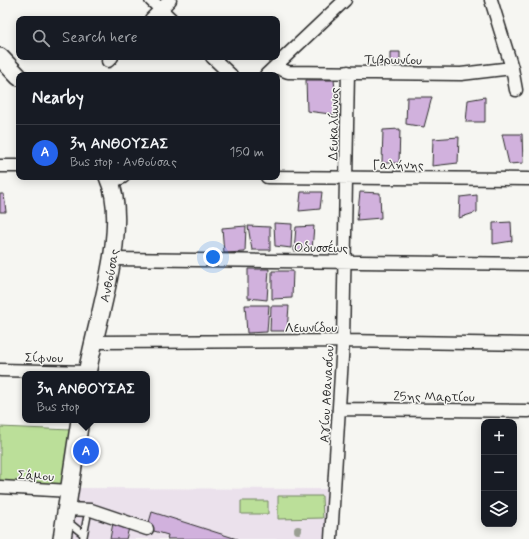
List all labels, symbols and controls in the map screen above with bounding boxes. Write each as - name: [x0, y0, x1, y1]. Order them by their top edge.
- search box: [16, 16, 280, 60]
- icon: search: [30, 27, 52, 49]
- text: Search here: [62, 28, 138, 48]
- street label: Τιβρωνίου: [364, 51, 422, 70]
- text: Nearby: [32, 87, 84, 109]
- street label: Δευκαλίωνος: [325, 87, 344, 161]
- text: 3η ΑΝΘΟΥΣΑΣ: [70, 134, 169, 154]
- text: A: [41, 144, 49, 161]
- text: 150 m: [230, 144, 264, 161]
- text: Bus stop · Ανθούσας: [70, 154, 177, 171]
- street label: Γαλήνης: [372, 157, 424, 174]
- street label: Οδυσσέως: [294, 240, 349, 257]
- your location: [203, 247, 223, 267]
- street label: Ανθούσας: [97, 248, 124, 304]
- street label: Λεωνίδου: [285, 320, 337, 337]
- street label: Αγίου Αθανασίου: [316, 345, 339, 443]
- street label: Σίφνου: [25, 350, 63, 367]
- popup: [22, 371, 150, 423]
- text: 3η ΑΝΘΟΥΣΑΣ: [37, 379, 135, 399]
- street label: 25ης Μαρτίου: [393, 388, 475, 407]
- text: Bus stop: [37, 399, 80, 416]
- map controls: [481, 419, 517, 527]
- button: +: [481, 419, 517, 455]
- pin: A: [73, 436, 99, 466]
- button: −: [481, 455, 517, 491]
- street label: Σάμου: [17, 467, 55, 486]
- button: layers: [481, 491, 517, 527]

